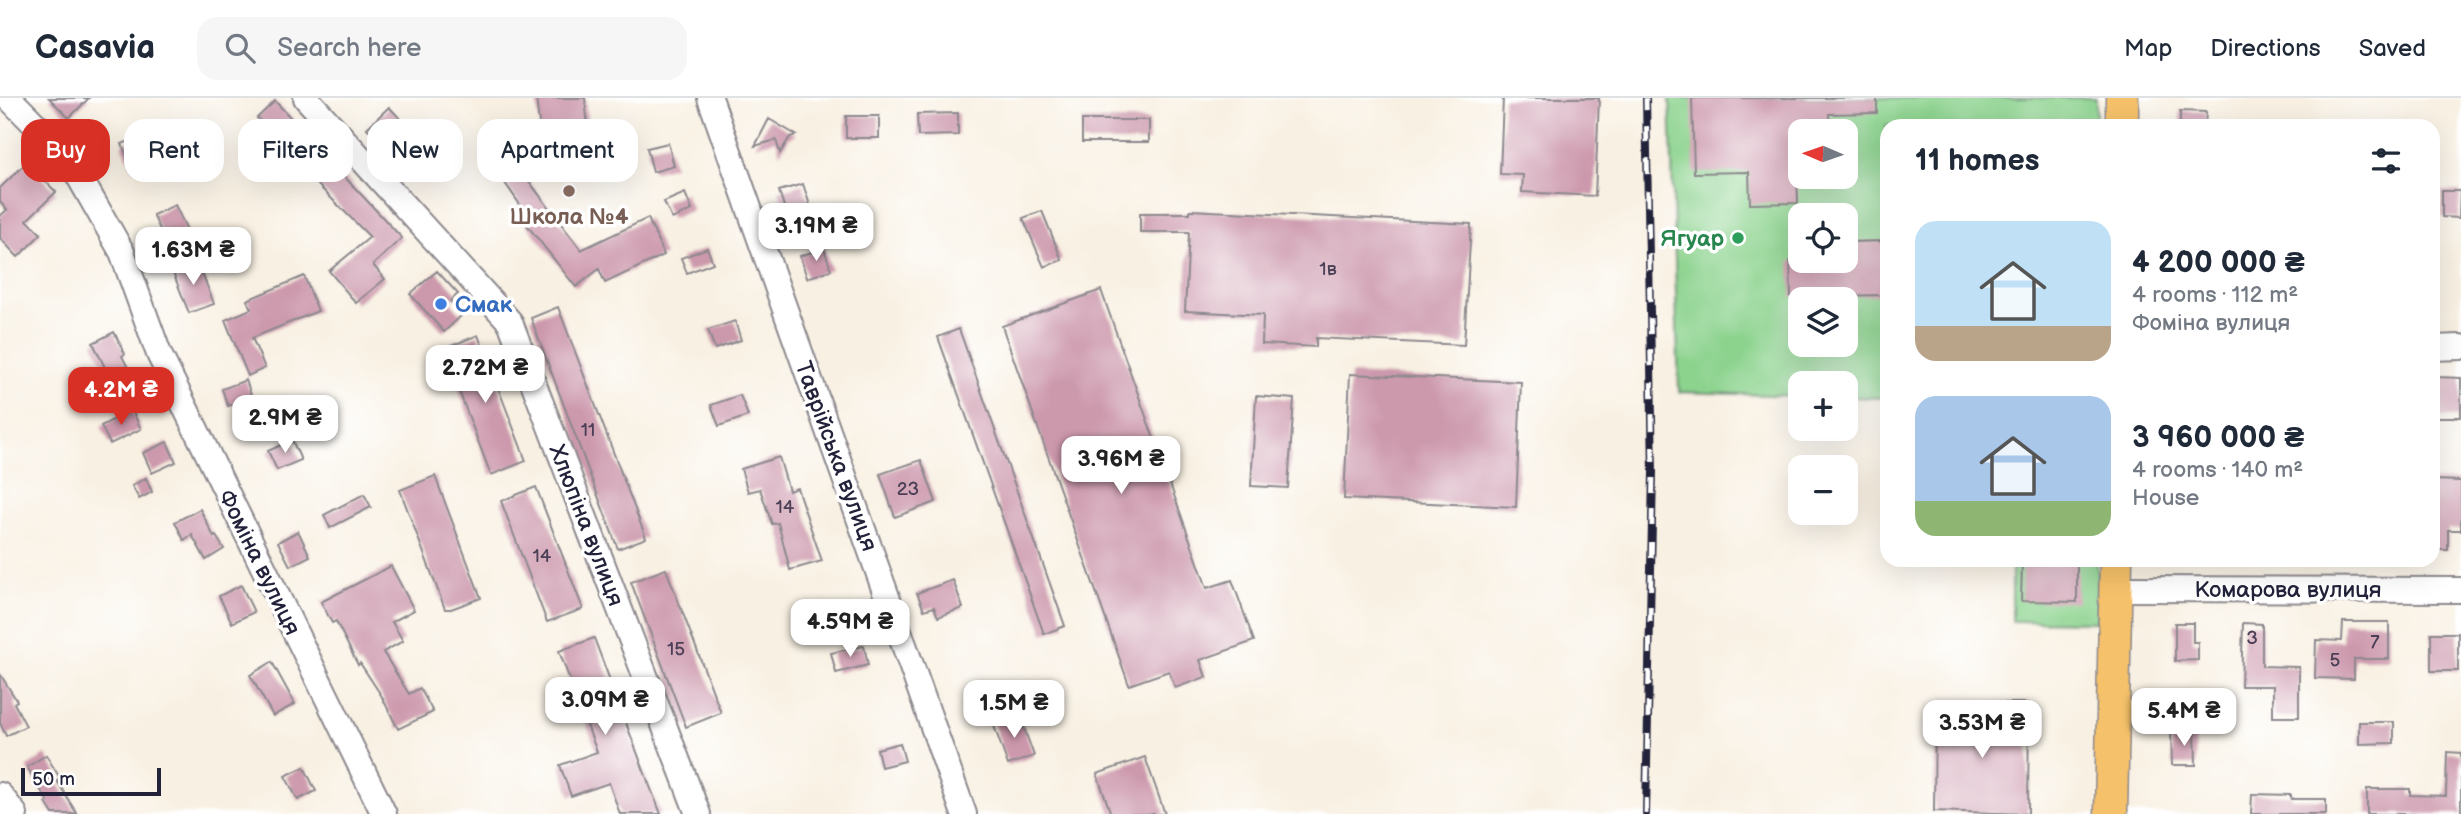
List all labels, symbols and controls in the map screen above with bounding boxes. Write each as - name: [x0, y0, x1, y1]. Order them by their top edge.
- search box: [197, 17, 687, 80]
- text: Casavia: [35, 28, 155, 68]
- icon: search: [221, 29, 259, 67]
- text: Search here: [277, 33, 421, 64]
- text: Map: [2124, 34, 2172, 63]
- text: Directions: [2210, 34, 2321, 63]
- text: Saved: [2359, 34, 2426, 63]
- chip: Buy: [21, 119, 110, 182]
- chip: Rent: [124, 119, 224, 182]
- chip: Filters: [238, 119, 353, 182]
- chip: New: [367, 119, 463, 182]
- chip: Apartment: [477, 119, 638, 182]
- north arrow: [1788, 119, 1858, 189]
- map controls: [1788, 119, 1858, 525]
- icon: filters: [2367, 142, 2405, 180]
- text: 11 homes: [1915, 143, 2039, 179]
- marker: Школа №4: [561, 183, 577, 199]
- place label: Школа №4: [510, 203, 629, 231]
- button: locate: [1788, 203, 1858, 273]
- pin: 3.19M ₴: [751, 204, 881, 263]
- text: 3.19M ₴: [774, 212, 858, 240]
- place label: Ягуар: [1660, 225, 1724, 253]
- pin: 1.63M ₴: [128, 228, 258, 287]
- marker: Ягуар: [1730, 230, 1746, 246]
- text: 1.63M ₴: [151, 236, 235, 264]
- text: 4 200 000 ₴: [2132, 245, 2305, 281]
- icon: home: [1971, 249, 2055, 333]
- house number: 1в: [1319, 258, 1337, 281]
- text: 4 rooms · 112 m²: [2132, 281, 2298, 309]
- button: layers: [1788, 287, 1858, 357]
- place label: Смак: [455, 291, 513, 319]
- marker: Смак: [433, 296, 449, 312]
- text: Фоміна вулиця: [2132, 309, 2290, 337]
- pin: 2.72M ₴: [420, 345, 550, 405]
- text: 2.72M ₴: [442, 354, 528, 382]
- street label: Таврійська вулиця: [789, 358, 883, 555]
- pin: 4.2M ₴: [64, 368, 178, 427]
- button: +: [1788, 371, 1858, 441]
- text: 4.2M ₴: [84, 376, 158, 404]
- pin: 2.9M ₴: [228, 396, 342, 455]
- text: 2.9M ₴: [248, 404, 322, 432]
- house number: 11: [581, 419, 595, 442]
- text: 3 960 000 ₴: [2132, 420, 2304, 456]
- icon: home: [1971, 424, 2055, 508]
- pin: 3.96M ₴: [1056, 436, 1186, 496]
- street label: Хлюпіна вулиця: [542, 441, 630, 610]
- text: 3.96M ₴: [1077, 445, 1165, 473]
- button: −: [1788, 455, 1858, 525]
- text: 4 rooms · 140 m²: [2132, 456, 2303, 484]
- house number: 23: [897, 478, 919, 501]
- text: House: [2132, 484, 2199, 512]
- street label: Фоміна вулиця: [212, 485, 306, 640]
- house number: 14: [776, 496, 795, 519]
- house number: 14: [533, 545, 552, 568]
- street label: Комарова вулиця: [2194, 576, 2382, 604]
- pin: 4.59M ₴: [785, 600, 915, 659]
- text: 4.59M ₴: [807, 608, 893, 636]
- house number: 3: [2246, 627, 2258, 650]
- house number: 7: [2370, 631, 2380, 654]
- house number: 15: [667, 638, 685, 661]
- house number: 5: [2330, 649, 2341, 672]
- pin: 3.09M ₴: [540, 678, 670, 737]
- pin: 1.5M ₴: [957, 680, 1071, 740]
- text: 3.09M ₴: [561, 686, 649, 714]
- pin: 5.4M ₴: [2127, 688, 2241, 748]
- text: 1.5M ₴: [979, 689, 1049, 717]
- text: 5.4M ₴: [2147, 697, 2221, 725]
- pin: 3.53M ₴: [1917, 700, 2047, 760]
- text: 3.53M ₴: [1939, 709, 2025, 737]
- scale bar: [21, 765, 161, 797]
- text: 50 m: [32, 768, 75, 791]

